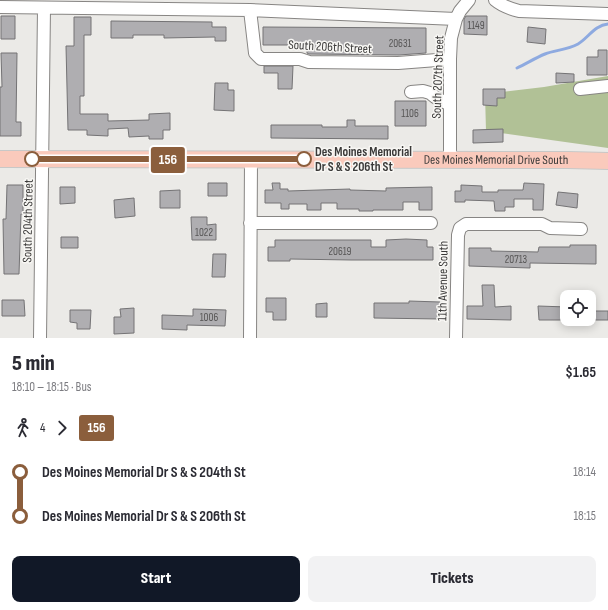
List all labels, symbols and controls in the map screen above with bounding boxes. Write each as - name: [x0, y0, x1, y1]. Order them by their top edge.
- house number: 1149: [467, 19, 485, 32]
- street label: South 207th Street: [429, 35, 447, 119]
- street label: South 206th Street: [288, 37, 372, 57]
- house number: 20631: [389, 37, 412, 50]
- house number: 1106: [401, 107, 419, 120]
- place label: Des Moines Memorial Dr S & S 206th St: [315, 144, 412, 175]
- line badge: 156: [145, 147, 191, 173]
- unlabelled marker: [24, 151, 40, 167]
- text: 156: [159, 151, 177, 168]
- marker: Des Moines Memorial Dr S & S 206th St: [296, 151, 312, 167]
- street label: Des Moines Memorial Drive South: [424, 152, 568, 168]
- street label: South 204th Street: [19, 179, 37, 263]
- house number: 1022: [195, 226, 213, 239]
- street label: 11th Avenue South: [434, 241, 452, 321]
- house number: 20619: [329, 245, 352, 258]
- house number: 20713: [505, 253, 528, 266]
- map controls: [560, 290, 596, 326]
- button: locate: [560, 290, 596, 326]
- house number: 1006: [200, 311, 218, 324]
- text: 5 min: [12, 350, 55, 377]
- text: $1.65: [565, 363, 596, 382]
- text: 18:10 – 18:15 · Bus: [12, 379, 92, 395]
- icon: walk: [12, 417, 34, 439]
- icon: forward: [51, 417, 73, 439]
- text: 156: [87, 419, 106, 436]
- text: 4: [40, 420, 45, 436]
- text: Des Moines Memorial Dr S & S 204th St: [42, 463, 246, 482]
- text: 18:14: [573, 464, 596, 480]
- text: Des Moines Memorial Dr S & S 206th St: [42, 507, 246, 526]
- text: 18:15: [574, 508, 596, 524]
- button: Start: [12, 556, 300, 602]
- button: Tickets: [308, 556, 596, 602]

